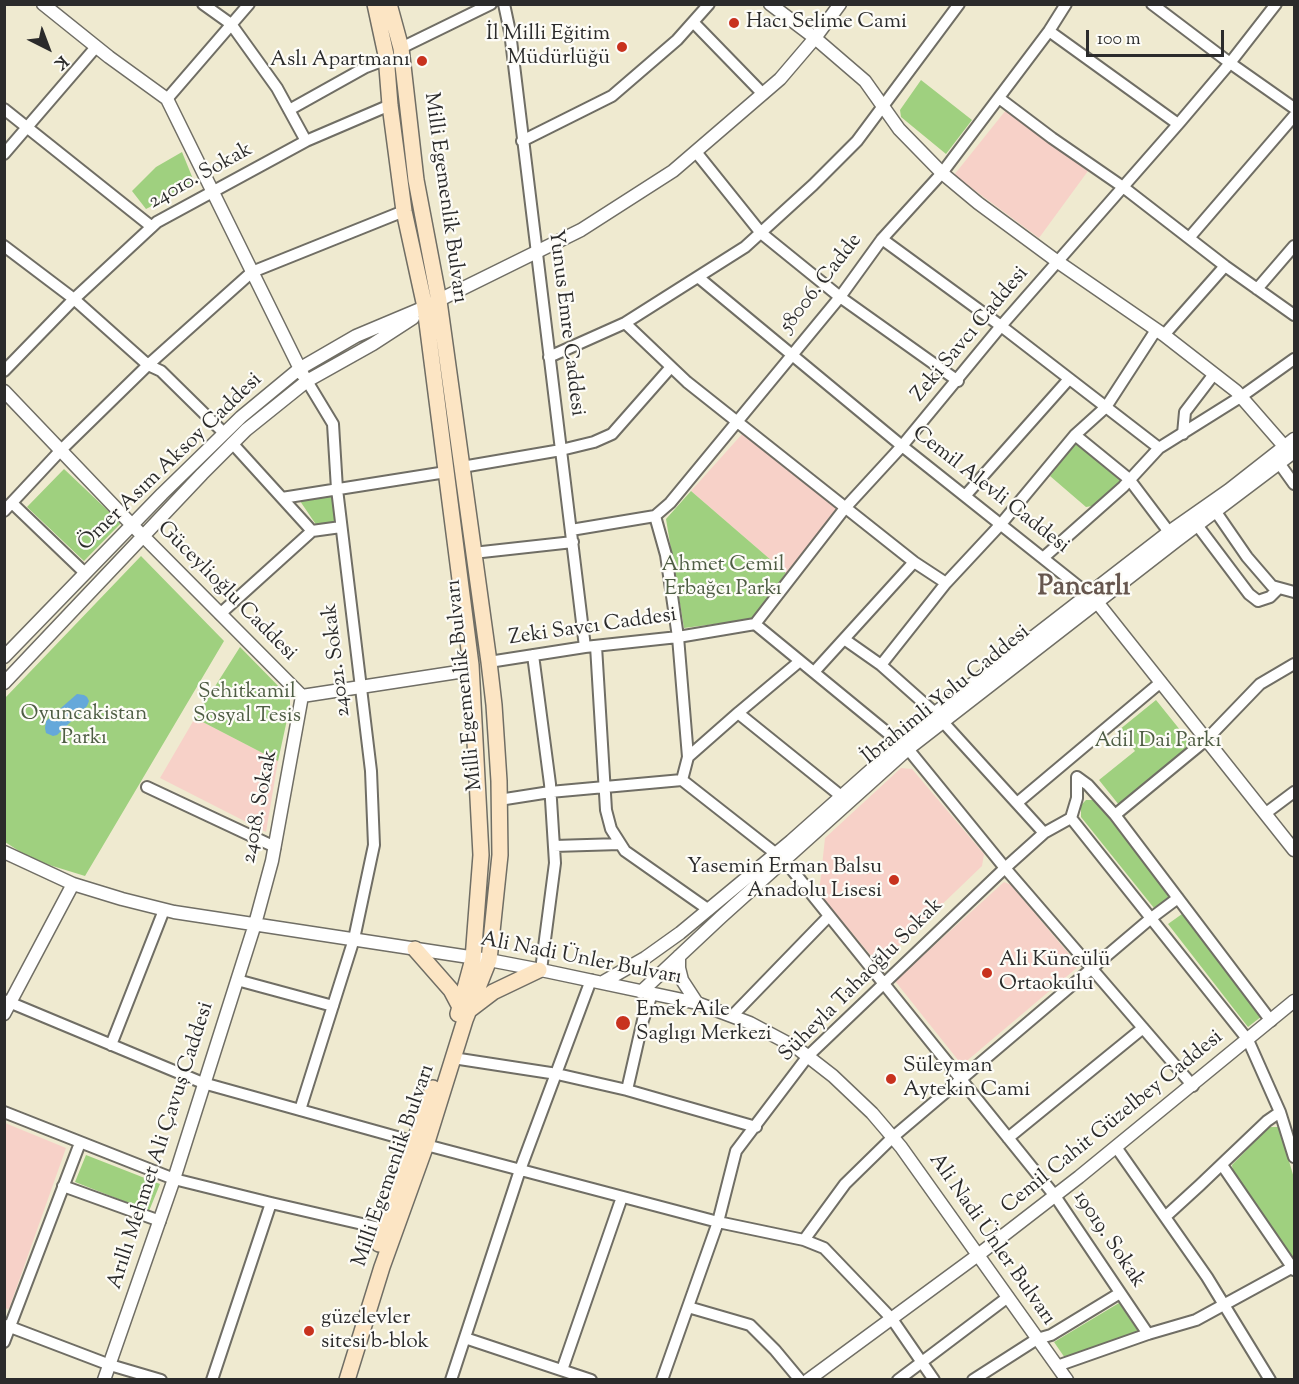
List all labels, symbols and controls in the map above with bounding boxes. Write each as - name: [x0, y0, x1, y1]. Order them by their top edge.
- place label: Hacı Selime Cami: [746, 10, 907, 36]
- marker: Hacı Selime Cami: [727, 16, 741, 30]
- north arrow: [18, 18, 78, 78]
- scale bar: [1089, 18, 1227, 56]
- place label: İl Milli Eğitim Müdürlüğü: [486, 22, 610, 72]
- text: 100 m: [1097, 27, 1141, 53]
- marker: İl Milli Eğitim Müdürlüğü: [615, 40, 629, 54]
- place label: Aslı Apartmanı: [270, 48, 410, 74]
- text: K: [48, 49, 72, 74]
- marker: Aslı Apartmanı: [415, 54, 429, 68]
- street label: Milli Egemenlik Bulvarı: [417, 91, 471, 305]
- street label: 24010. Sokak: [145, 138, 257, 216]
- street label: Yunus Emre Caddesi: [541, 228, 589, 418]
- street label: 58006. Cadde: [775, 229, 869, 339]
- street label: Zeki Savcı Caddesi: [907, 262, 1035, 408]
- street label: Ömer Asım Aksoy Caddesi: [74, 368, 268, 558]
- street label: Cemil Alevli Caddesi: [906, 422, 1074, 560]
- street label: Güceylioğlu Caddesi: [151, 517, 301, 667]
- park label: Ahmet Cemil Erbağcı Parkı: [661, 553, 785, 603]
- district label: Pancarlı: [1038, 573, 1130, 605]
- street label: Milli Egemenlik Bulvarı: [442, 578, 490, 792]
- street label: 24021. Sokak: [319, 602, 357, 718]
- street label: Zeki Savcı Caddesi: [508, 604, 678, 652]
- street label: İbrahimli Yolu Caddesi: [858, 621, 1036, 771]
- park label: Şehitkamil Sosyal Tesis: [193, 680, 301, 730]
- park label: Oyuncakistan Parkı: [21, 702, 147, 752]
- park label: Adil Dai Parkı: [1094, 729, 1222, 755]
- street label: 24018. Sokak: [238, 748, 284, 866]
- place label: Yasemin Erman Balsu Anadolu Lisesi: [687, 855, 882, 905]
- marker: Yasemin Erman Balsu Anadolu Lisesi: [887, 873, 901, 887]
- street label: Süheyla Tahaoğlu Sokak: [775, 894, 949, 1068]
- street label: Ali Nadi Ünler Bulvarı: [478, 928, 684, 992]
- place label: Ali Küncülü Ortaokulu: [999, 948, 1110, 998]
- marker: Ali Küncülü Ortaokulu: [980, 966, 994, 980]
- place label: Emek Aile Saglıgı Merkezi: [636, 998, 772, 1048]
- street label: Arıllı Mehmet Ali Çavuş Caddesi: [104, 999, 220, 1293]
- marker: Emek Aile Saglıgı Merkezi: [614, 1014, 632, 1032]
- street label: Cemil Cahit Güzelbey Caddesi: [997, 1026, 1229, 1220]
- place label: Süleyman Aytekin Cami: [903, 1054, 1030, 1104]
- street label: Milli Egemenlik Bulvarı: [349, 1062, 441, 1270]
- marker: Süleyman Aytekin Cami: [884, 1072, 898, 1086]
- street label: Ali Nadi Ünler Bulvarı: [922, 1149, 1060, 1331]
- street label: 19019. Sokak: [1066, 1187, 1150, 1293]
- place label: güzelevler sitesi b-blok: [321, 1306, 429, 1356]
- marker: güzelevler sitesi b-blok: [302, 1324, 316, 1338]

